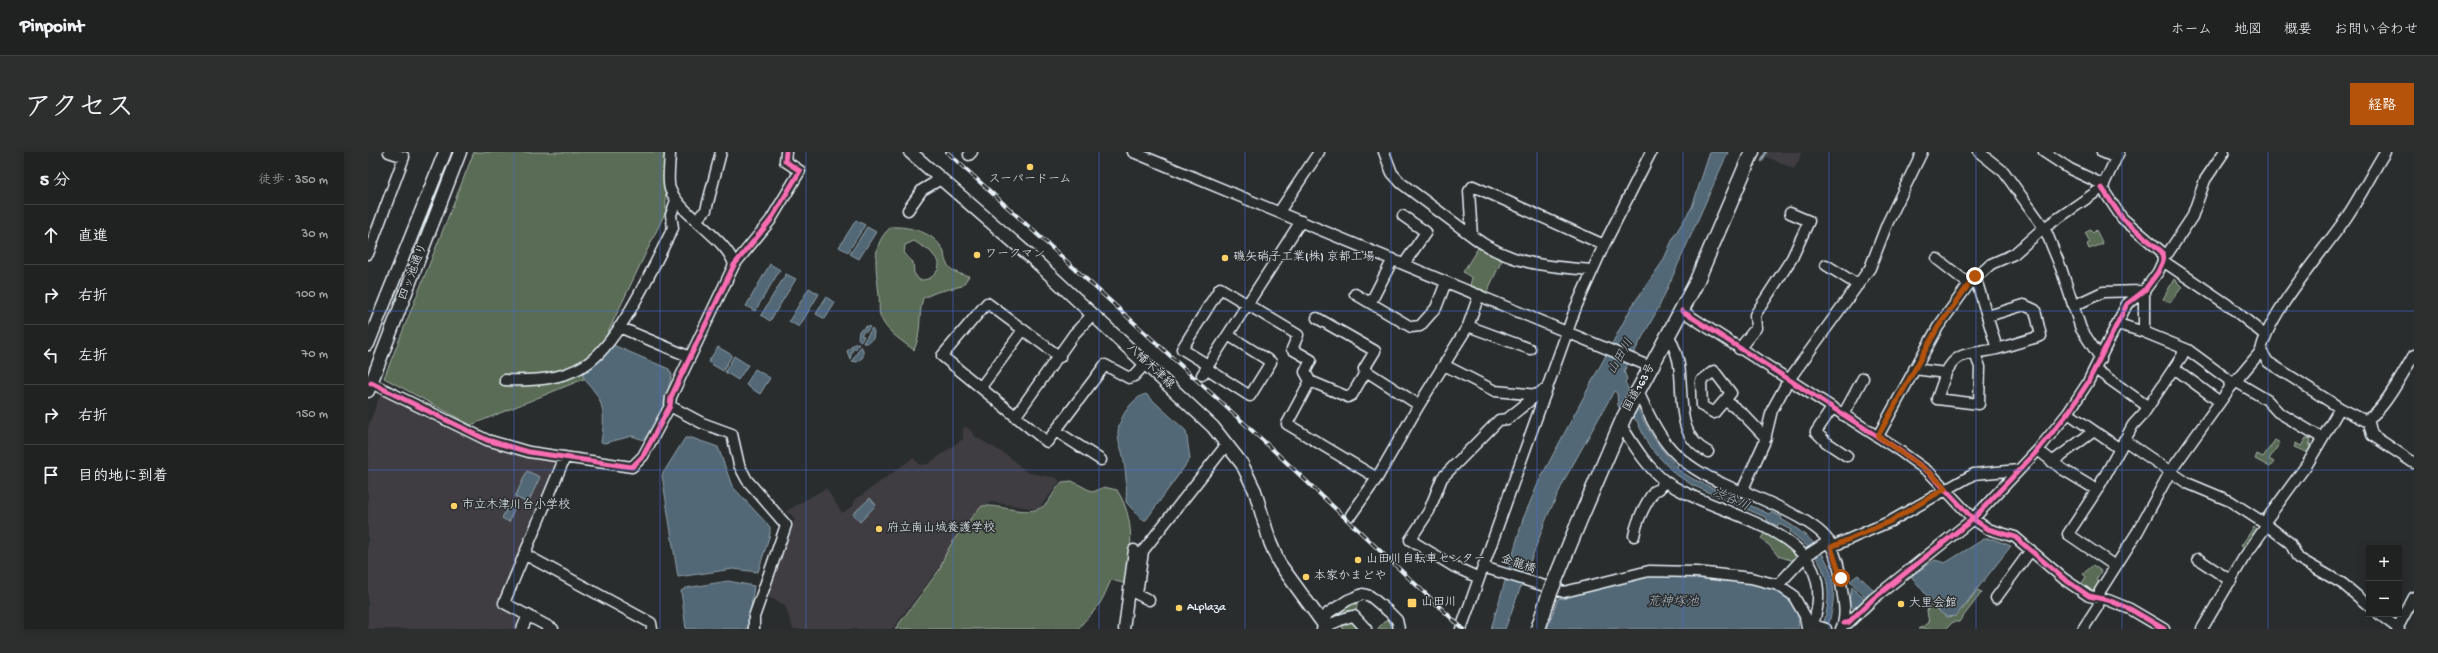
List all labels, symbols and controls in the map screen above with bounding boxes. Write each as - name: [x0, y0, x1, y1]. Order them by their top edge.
- text: Pinpoint: [20, 16, 84, 39]
- text: ホーム: [2171, 22, 2212, 39]
- text: 地図: [2234, 22, 2262, 39]
- text: 概要: [2284, 22, 2312, 39]
- text: お問い合わせ: [2334, 22, 2418, 39]
- button: 経路: [2350, 83, 2414, 125]
- text: アクセス: [24, 93, 134, 126]
- marker: スーパードーム: [1025, 162, 1035, 172]
- text: 5 分: [40, 172, 70, 192]
- text: 徒歩 · 350 m: [258, 173, 328, 188]
- place label: スーパードーム: [988, 173, 1072, 187]
- icon: ahead: [40, 224, 62, 246]
- text: 30 m: [302, 227, 328, 242]
- text: 直進: [78, 228, 108, 246]
- street label: 四ッ池通り: [396, 241, 431, 303]
- place label: ワークマン: [985, 248, 1045, 262]
- marker: ワークマン: [972, 250, 982, 260]
- place label: 磯矢硝子工業(株) 京都工場: [1233, 250, 1375, 265]
- marker: 磯矢硝子工業(株) 京都工場: [1220, 253, 1230, 263]
- route end: [1966, 267, 1984, 285]
- icon: right: [40, 284, 62, 306]
- text: 100 m: [296, 287, 328, 302]
- text: 右折: [78, 288, 108, 306]
- water label: 山田川: [1605, 336, 1637, 378]
- street label: 八幡木津線: [1123, 341, 1177, 393]
- icon: left: [40, 344, 62, 366]
- text: 70 m: [302, 347, 328, 362]
- text: 左折: [78, 348, 108, 366]
- street label: 国道163号: [1620, 361, 1659, 415]
- icon: right: [40, 404, 62, 426]
- text: 150 m: [296, 407, 328, 422]
- text: 右折: [78, 408, 108, 426]
- icon: arrive: [40, 464, 62, 486]
- text: 目的地に到着: [78, 468, 168, 486]
- water label: 渋谷川: [1710, 484, 1752, 515]
- place label: 市立木津川台小学校: [462, 498, 570, 513]
- marker: 市立木津川台小学校: [449, 501, 459, 511]
- place label: 府立南山城養護学校: [887, 521, 995, 536]
- marker: 府立南山城養護学校: [874, 524, 884, 534]
- map controls: [2366, 545, 2402, 617]
- button: +: [2366, 545, 2402, 581]
- place label: 山田川自転車センター: [1366, 552, 1486, 567]
- street label: 金龍橋: [1499, 552, 1538, 577]
- marker: 山田川自転車センター: [1353, 555, 1363, 565]
- place label: 本家かまどや: [1314, 569, 1386, 584]
- route start: [1832, 569, 1850, 587]
- marker: 本家かまどや: [1301, 572, 1311, 582]
- button: −: [2366, 581, 2402, 617]
- water label: 荒神塚池: [1647, 594, 1700, 610]
- place label: 山田川: [1421, 596, 1457, 610]
- place label: 大里会館: [1909, 596, 1957, 611]
- marker: 山田川: [1406, 597, 1418, 609]
- marker: 大里会館: [1896, 599, 1906, 609]
- place label: ALplaza: [1187, 601, 1226, 615]
- marker: ALplaza: [1174, 603, 1184, 613]

